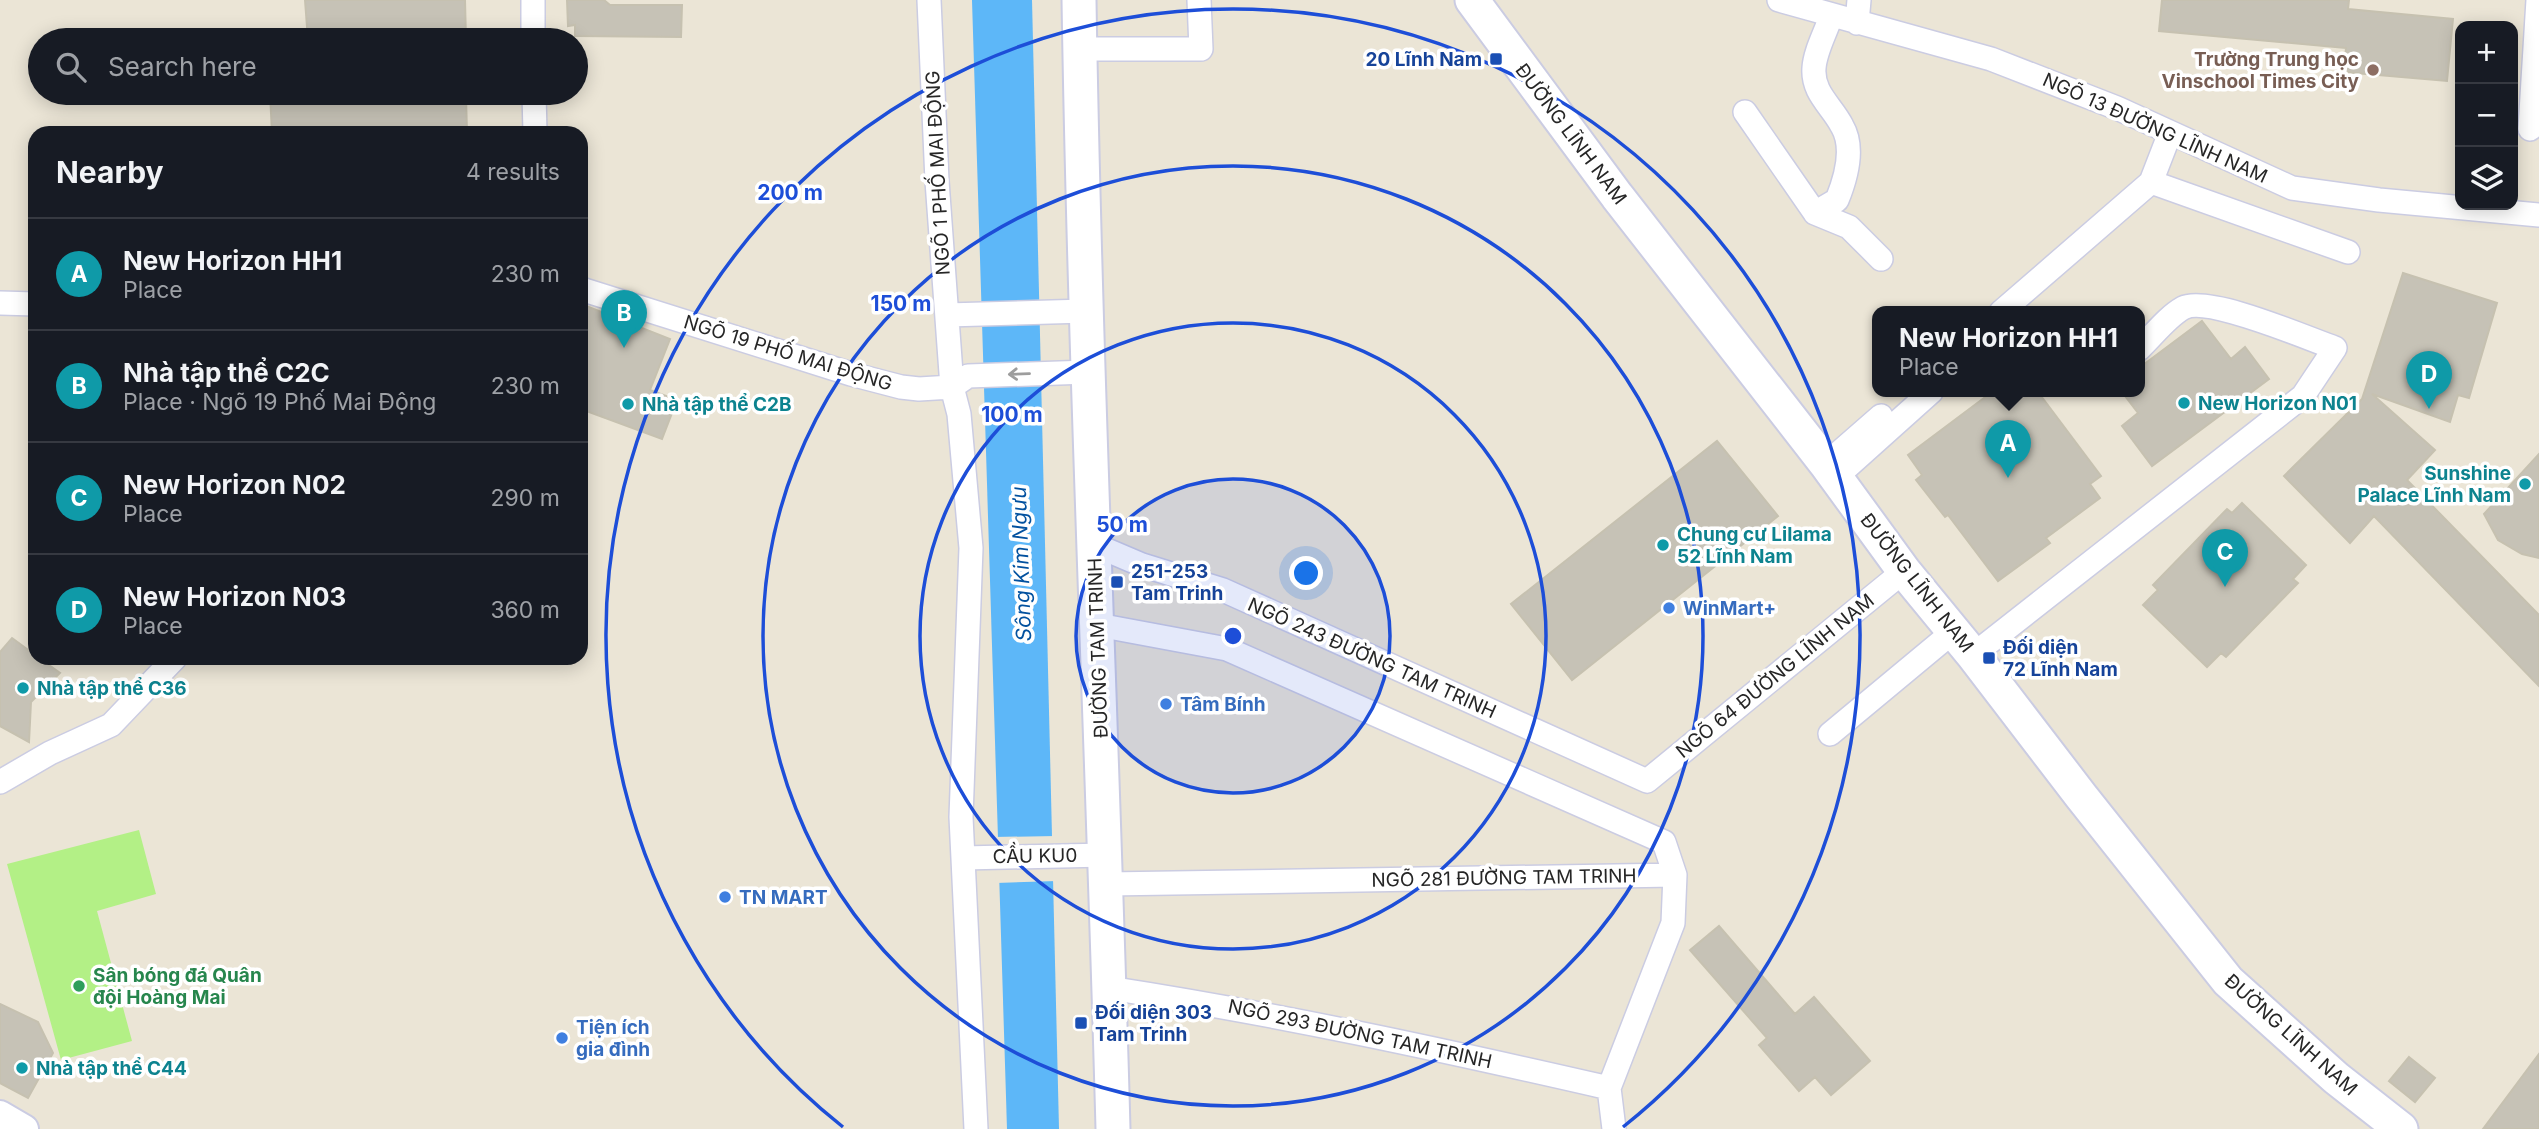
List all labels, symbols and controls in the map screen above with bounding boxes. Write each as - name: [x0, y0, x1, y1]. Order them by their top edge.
- map controls: [2455, 21, 2518, 210]
- button: +: [2455, 21, 2518, 84]
- search box: [28, 28, 588, 105]
- icon: search: [52, 48, 90, 86]
- place label: 20 Lĩnh Nam: [1366, 48, 1482, 71]
- place label: Trường Trung học Vinschool Times City: [2162, 48, 2360, 93]
- text: Search here: [108, 51, 257, 82]
- marker: 20 Lĩnh Nam: [1488, 51, 1504, 67]
- street label: ĐƯỜNG LĨNH NAM: [1511, 59, 1631, 209]
- marker: Trường Trung học Vinschool Times City: [2365, 62, 2381, 78]
- street label: NGÕ 13 ĐƯỜNG LĨNH NAM: [2039, 68, 2271, 188]
- street label: NGÕ 1 PHỐ MAI ĐỘNG: [918, 70, 955, 276]
- button: −: [2455, 84, 2518, 147]
- button: layers: [2455, 147, 2518, 210]
- text: Nearby: [56, 154, 164, 190]
- text: 4 results: [466, 158, 560, 186]
- text: 200 m: [757, 180, 823, 205]
- text: New Horizon HH1: [123, 245, 342, 276]
- text: A: [70, 260, 88, 288]
- text: 230 m: [491, 260, 560, 288]
- text: Place: [123, 276, 183, 304]
- pin: B: [601, 290, 647, 348]
- text: 150 m: [871, 291, 931, 316]
- popup: [1872, 306, 2145, 397]
- street label: NGÕ 19 PHỐ MAI ĐỘNG: [681, 307, 896, 396]
- text: New Horizon HH1: [1899, 322, 2118, 353]
- pin: D: [2406, 351, 2452, 409]
- text: Place: [1899, 353, 1959, 381]
- text: Nhà tập thể C2C: [123, 357, 330, 388]
- one-way arrow: [1008, 368, 1031, 381]
- text: B: [71, 372, 87, 400]
- text: 230 m: [491, 372, 560, 400]
- text: Place · Ngõ 19 Phố Mai Động: [123, 388, 436, 416]
- place label: New Horizon N01: [2198, 392, 2357, 415]
- place label: Nhà tập thể C2B: [642, 393, 792, 416]
- marker: New Horizon N01: [2176, 395, 2192, 411]
- marker: Nhà tập thể C2B: [620, 396, 636, 412]
- text: 100 m: [981, 402, 1043, 427]
- pin: A: [1985, 420, 2031, 478]
- place label: Sunshine Palace Lĩnh Nam: [2358, 462, 2511, 507]
- text: New Horizon N02: [123, 469, 346, 500]
- marker: Sunshine Palace Lĩnh Nam: [2517, 476, 2533, 492]
- text: C: [70, 484, 88, 512]
- text: 290 m: [491, 484, 560, 512]
- water label: Sông Kim Ngưu: [1006, 486, 1036, 642]
- text: Place: [123, 500, 183, 528]
- street label: ĐƯỜNG LĨNH NAM: [1856, 509, 1978, 657]
- text: 50 m: [1096, 512, 1148, 537]
- place label: Chung cư Lilama 52 Lĩnh Nam: [1677, 523, 1832, 568]
- pin: C: [2202, 529, 2248, 587]
- marker: Chung cư Lilama 52 Lĩnh Nam: [1655, 537, 1671, 553]
- your location: [1289, 556, 1323, 590]
- street label: ĐƯỜNG TAM TRINH: [1083, 557, 1113, 739]
- place label: 251-253 Tam Trinh: [1131, 560, 1223, 605]
- marker: 251-253 Tam Trinh: [1109, 574, 1125, 590]
- text: New Horizon N03: [123, 581, 346, 612]
- street label: NGÕ 64 ĐƯỜNG LĨNH NAM: [1671, 589, 1879, 763]
- street label: NGÕ 243 ĐƯỜNG TAM TRINH: [1244, 593, 1500, 723]
- text: D: [71, 596, 87, 624]
- text: 360 m: [490, 596, 560, 624]
- place label: WinMart+: [1683, 597, 1776, 620]
- marker: WinMart+: [1661, 600, 1677, 616]
- text: Place: [123, 612, 183, 640]
- centre of rings: [1221, 624, 1245, 648]
- place label: Đối diện 72 Lĩnh Nam: [2003, 636, 2118, 681]
- marker: Đối diện 72 Lĩnh Nam: [1981, 650, 1997, 666]
- place label: Nhà tập thể C36: [37, 677, 187, 700]
- marker: Nhà tập thể C36: [15, 680, 31, 696]
- place label: Tâm Bính: [1180, 693, 1266, 716]
- marker: Tâm Bính: [1158, 696, 1174, 712]
- street label: CẦU KU0: [992, 840, 1078, 868]
- street label: NGÕ 281 ĐƯỜNG TAM TRINH: [1371, 864, 1637, 892]
- place label: TN MART: [739, 886, 828, 909]
- marker: TN MART: [717, 889, 733, 905]
- place label: Sân bóng đá Quân đội Hoàng Mai: [93, 964, 262, 1009]
- street label: ĐƯỜNG LĨNH NAM: [2220, 969, 2362, 1101]
- marker: Sân bóng đá Quân đội Hoàng Mai: [71, 978, 87, 994]
- street label: NGÕ 293 ĐƯỜNG TAM TRINH: [1226, 995, 1494, 1073]
- place label: Đối diện 303 Tam Trinh: [1095, 1001, 1212, 1046]
- marker: Đối diện 303 Tam Trinh: [1073, 1015, 1089, 1031]
- place label: Tiện ích gia đình: [576, 1016, 650, 1061]
- marker: Tiện ích gia đình: [554, 1030, 570, 1046]
- place label: Nhà tập thể C44: [36, 1057, 187, 1080]
- marker: Nhà tập thể C44: [14, 1060, 30, 1076]

